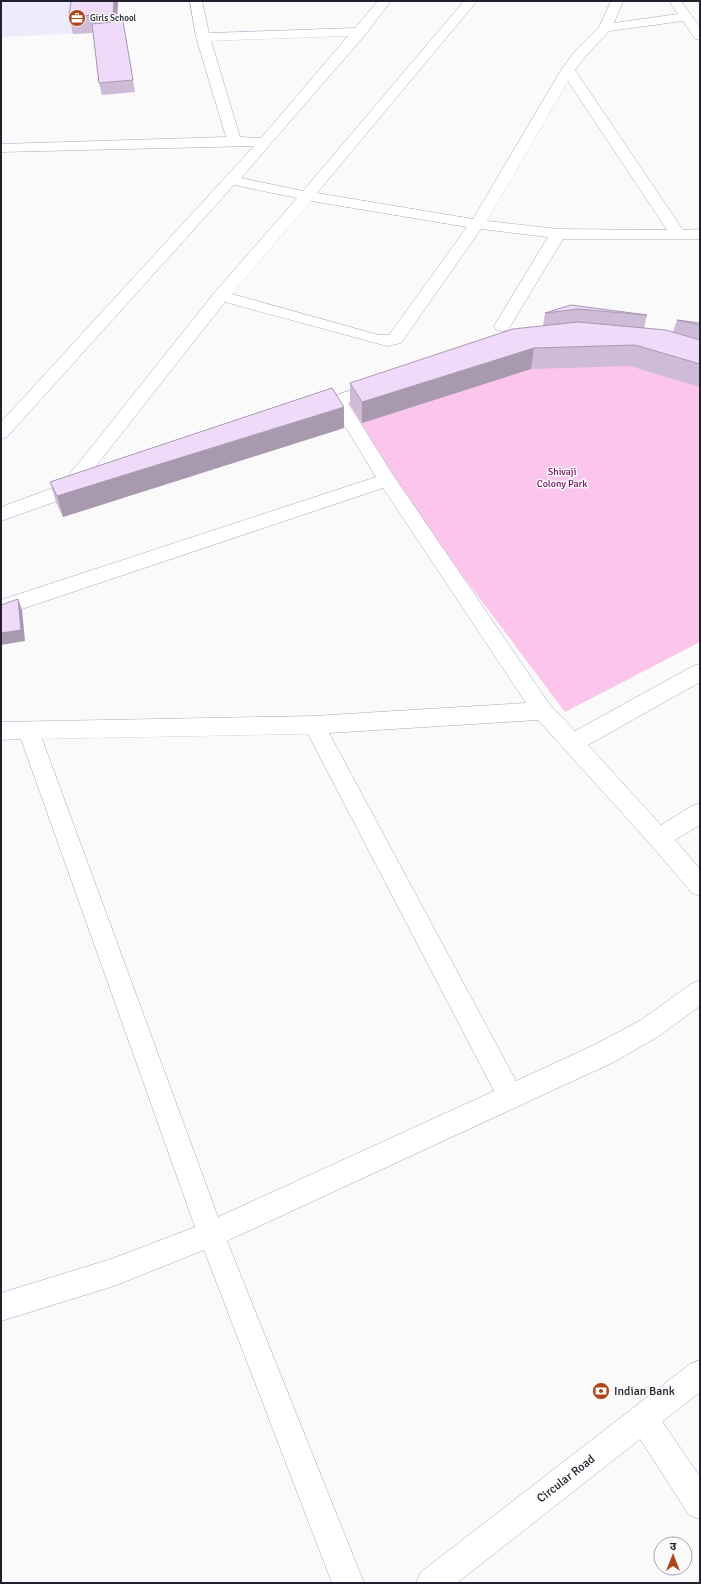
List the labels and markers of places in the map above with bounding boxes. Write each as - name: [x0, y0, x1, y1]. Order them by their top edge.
- office icon: Girls School: [67, 8, 87, 28]
- place label: Girls School: [90, 13, 137, 24]
- bank icon: Indian Bank: [591, 1381, 611, 1401]
- place label: Indian Bank: [614, 1384, 675, 1399]

